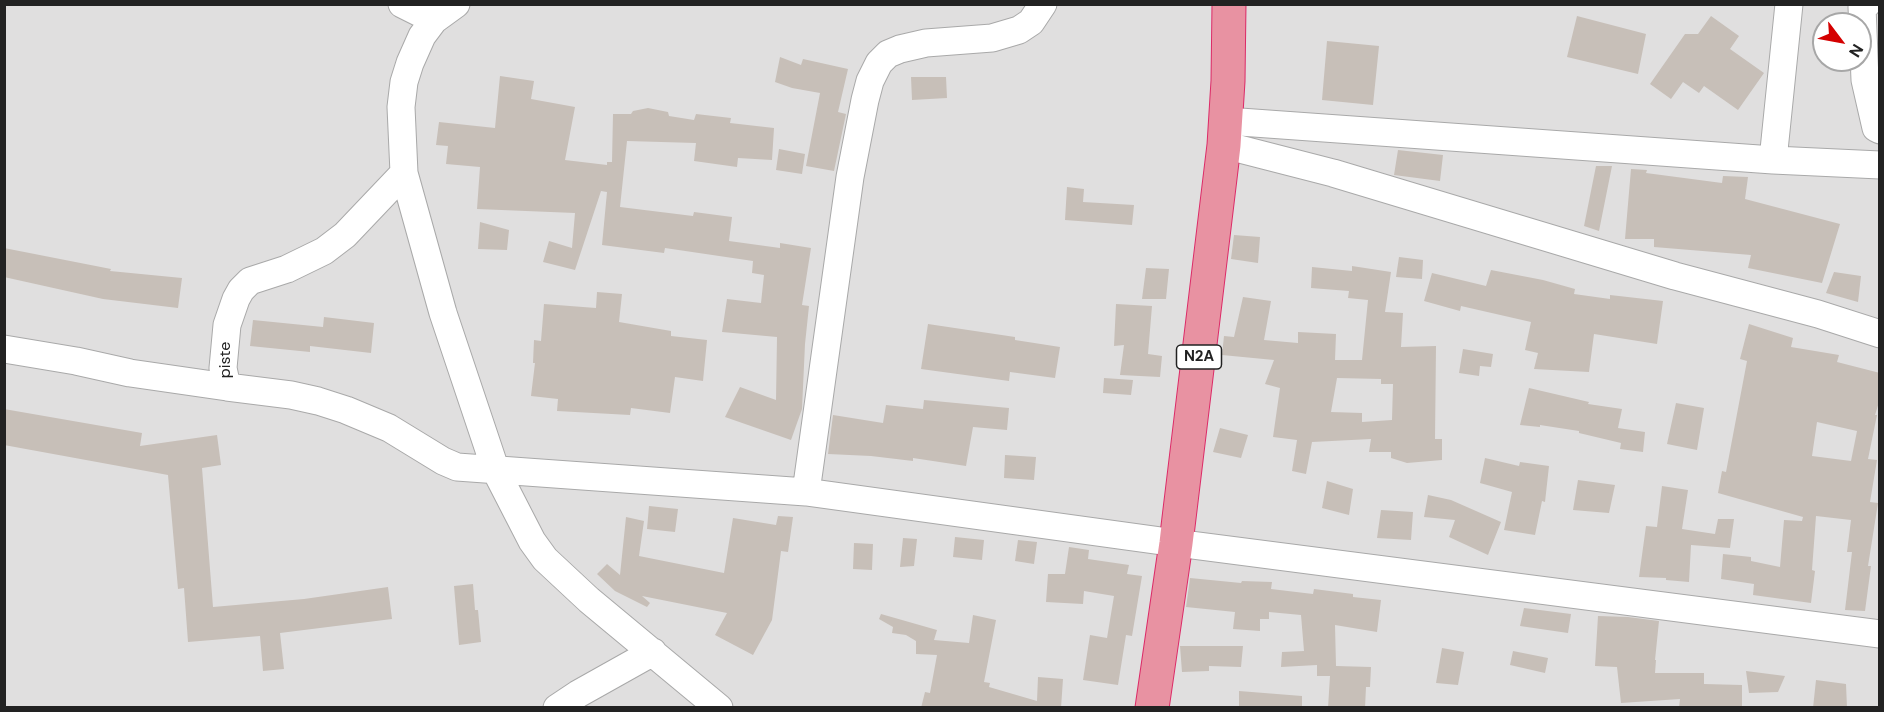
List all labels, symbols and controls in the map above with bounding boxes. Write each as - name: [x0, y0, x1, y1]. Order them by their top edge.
- north arrow: [1812, 12, 1872, 72]
- text: N: [1844, 40, 1868, 61]
- street label: piste: [216, 342, 236, 378]
- road number: N2A: [1176, 345, 1222, 369]

